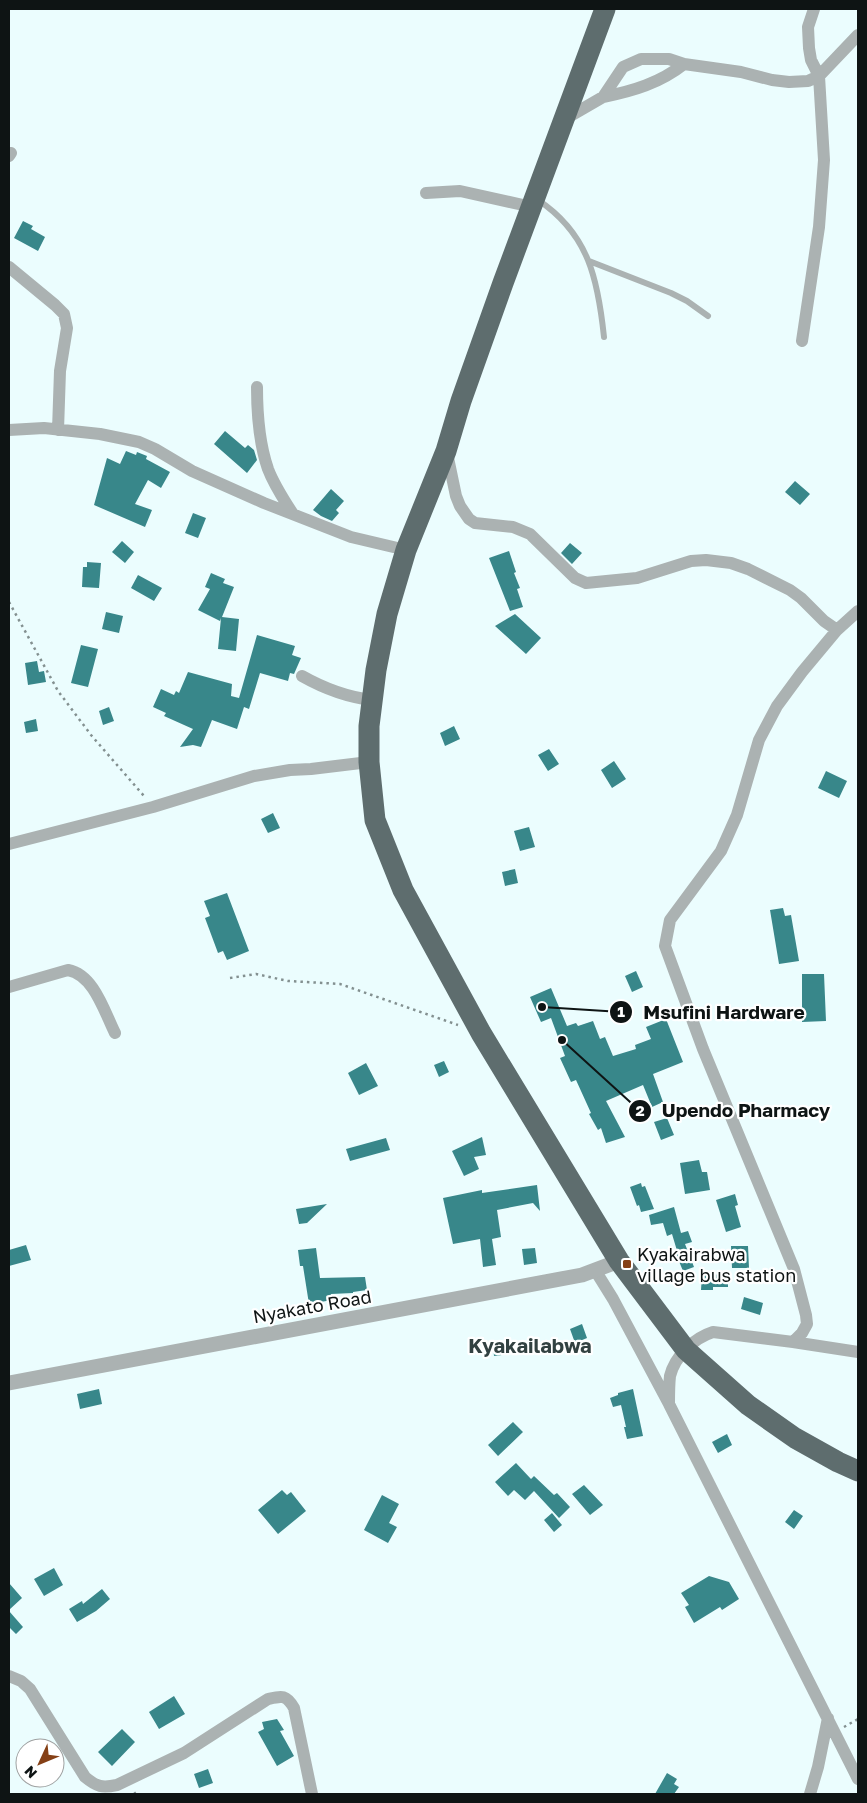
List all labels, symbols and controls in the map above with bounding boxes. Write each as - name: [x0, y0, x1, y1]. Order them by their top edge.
- callout: Msufini Hardware: [608, 995, 815, 1029]
- text: Msufini Hardware: [643, 1000, 805, 1023]
- text: 1: [617, 1002, 625, 1020]
- callout: Upendo Pharmacy: [627, 1094, 841, 1128]
- text: Upendo Pharmacy: [662, 1098, 831, 1121]
- text: 2: [635, 1101, 645, 1119]
- place label: Kyakairabwa village bus station: [637, 1243, 796, 1286]
- marker: Kyakairabwa village bus station: [621, 1258, 633, 1270]
- street label: Nyakato Road: [251, 1285, 373, 1327]
- district label: Kyakailabwa: [468, 1333, 592, 1357]
- north arrow: [15, 1738, 65, 1788]
- text: N: [20, 1763, 40, 1782]

